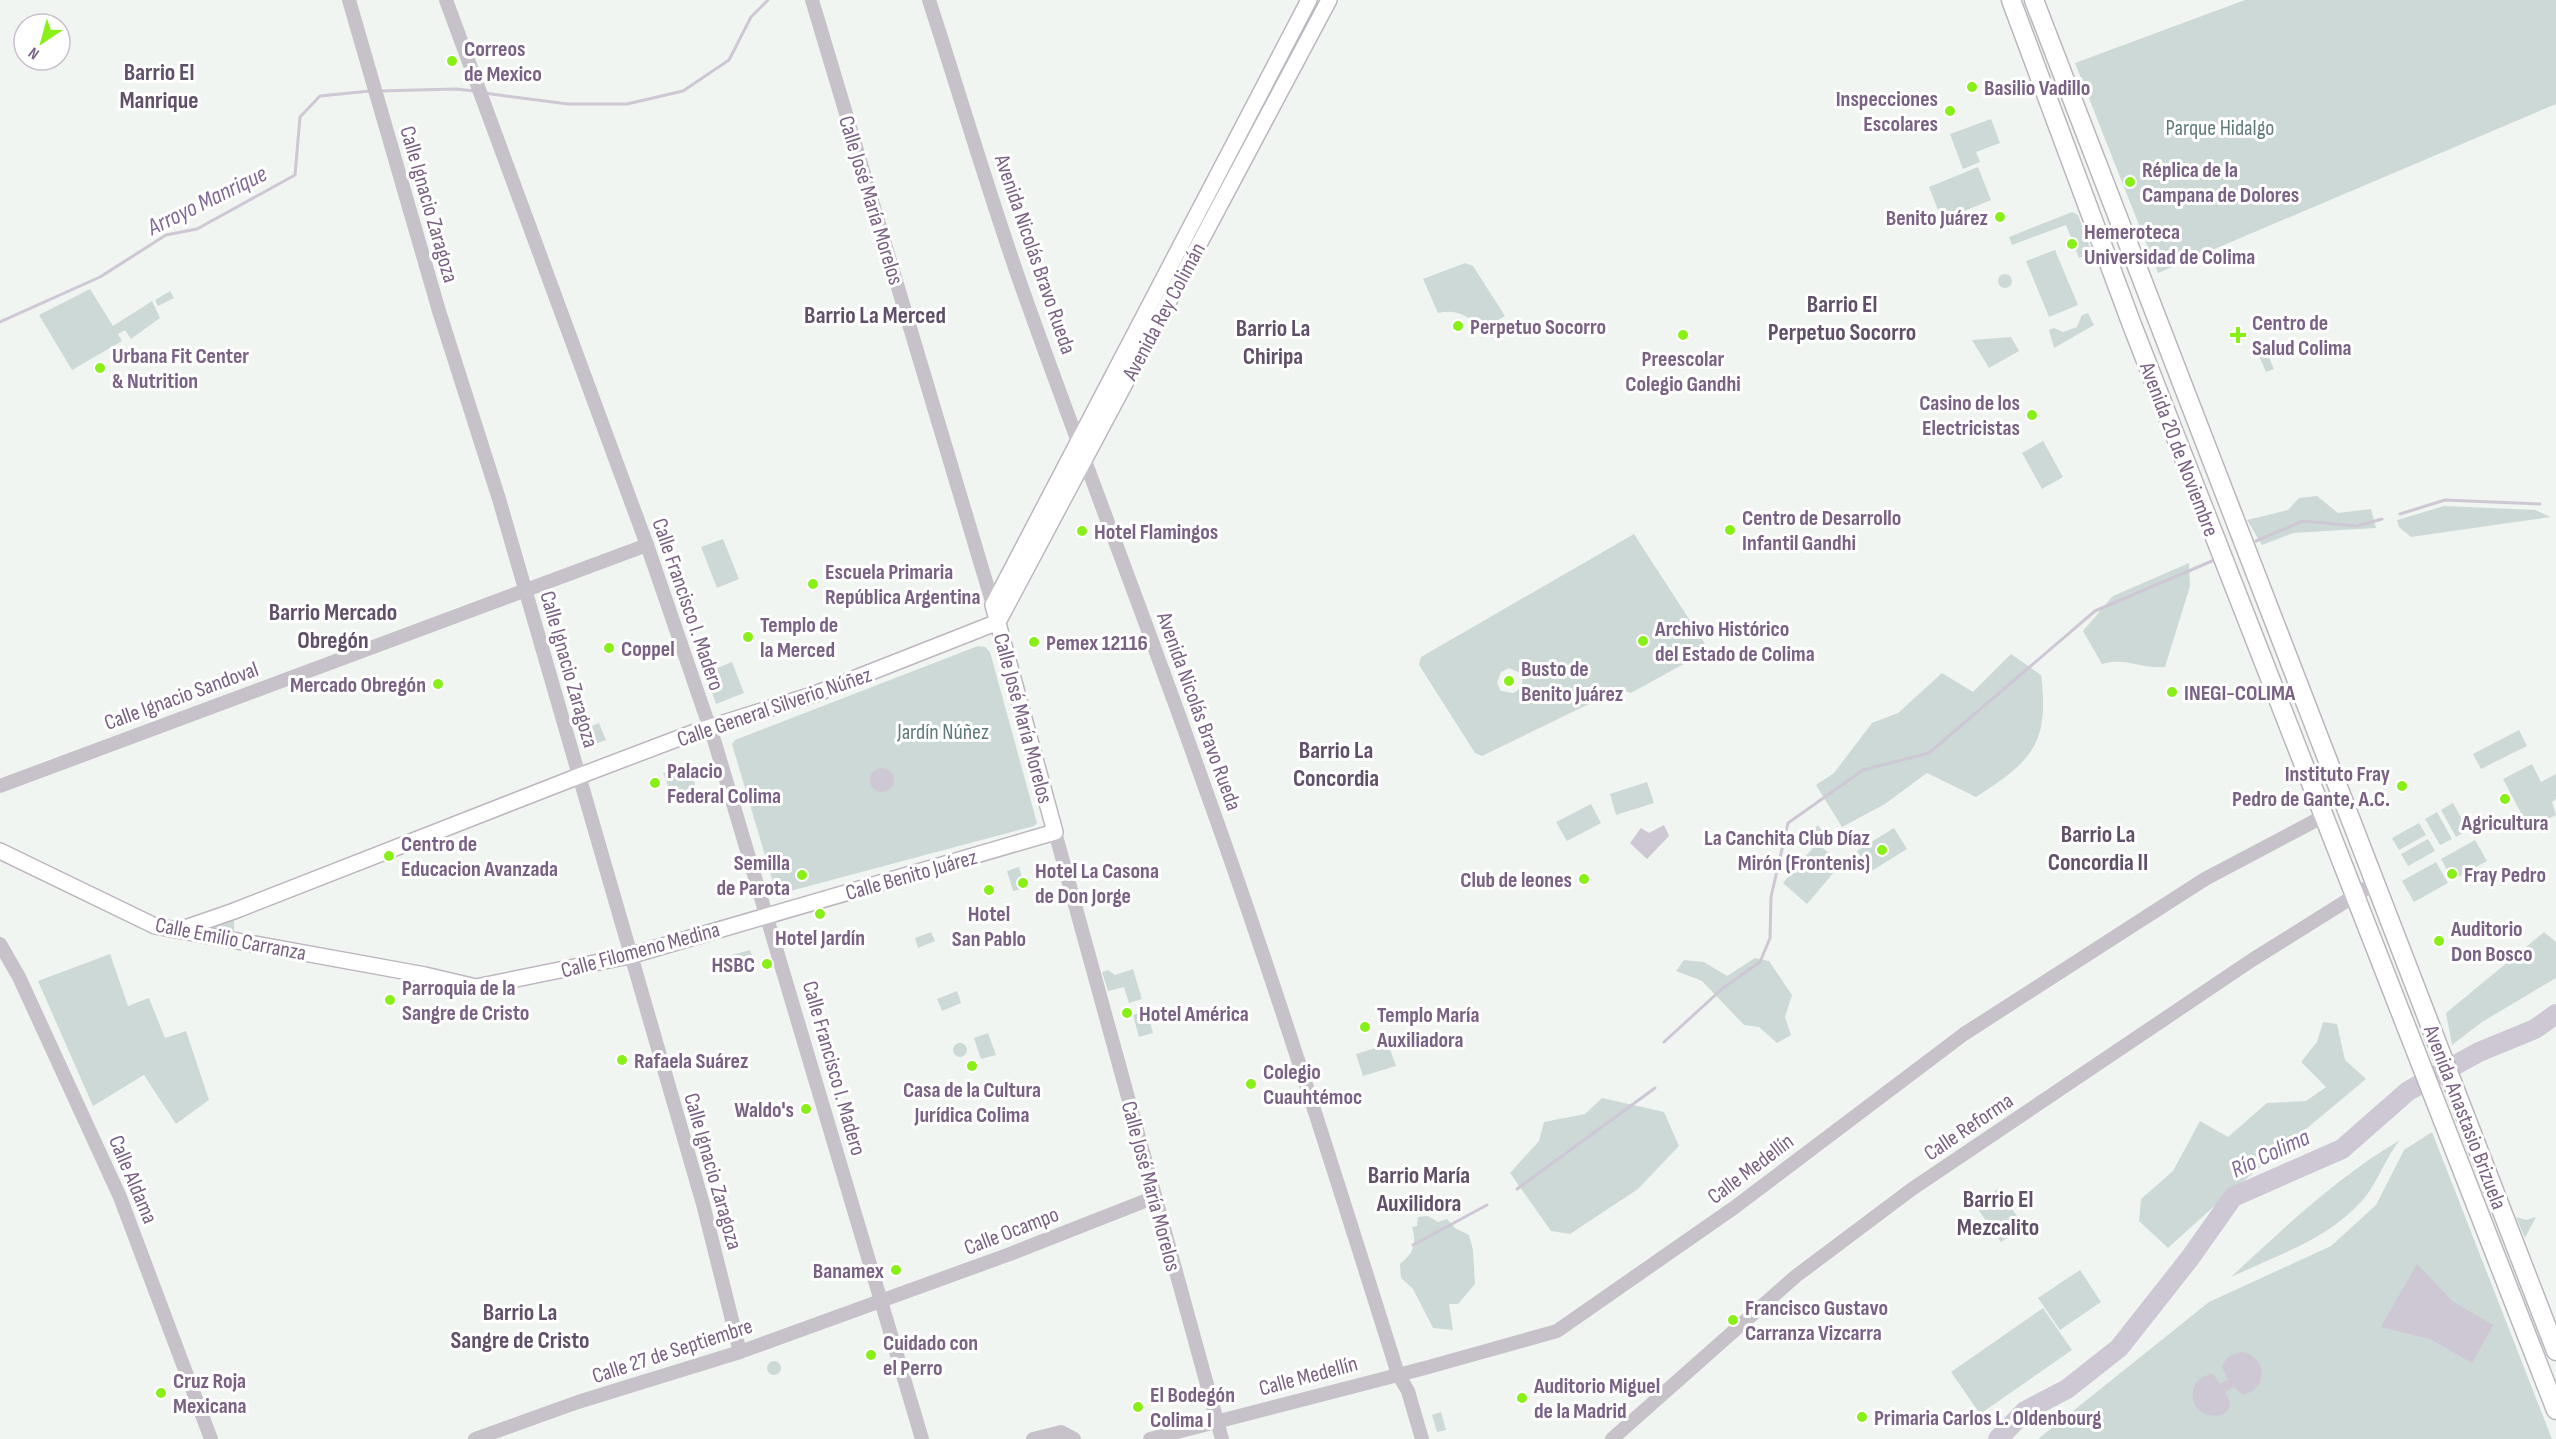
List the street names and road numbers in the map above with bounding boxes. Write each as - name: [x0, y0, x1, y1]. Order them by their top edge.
- street label: Calle José María Morelos: [832, 113, 909, 288]
- street label: Calle Ignacio Zaragoza: [393, 123, 464, 286]
- street label: Avenida Nicolás Bravo Rueda: [987, 150, 1081, 358]
- street label: Avenida Rey Colimán: [1116, 238, 1212, 386]
- street label: Avenida 20 de Noviembre: [2133, 358, 2224, 541]
- street label: Calle Francisco I. Madero: [645, 515, 730, 694]
- street label: Calle Ignacio Zaragoza: [533, 588, 604, 751]
- street label: Avenida Nicolás Bravo Rueda: [1150, 608, 1247, 814]
- street label: Calle José María Morelos: [987, 630, 1058, 807]
- street label: Calle Ignacio Sandoval: [101, 656, 262, 737]
- street label: Calle General Silverio Núñez: [674, 661, 875, 753]
- street label: Calle Benito Juárez: [843, 844, 980, 907]
- street label: Calle Emilio Carranza: [153, 912, 308, 967]
- street label: Calle Filomeno Medina: [558, 916, 723, 985]
- street label: Calle Francisco I. Madero: [796, 978, 871, 1159]
- street label: Avenida Anastasio Brizuela: [2417, 1021, 2512, 1213]
- street label: Calle Reforma: [1919, 1088, 2019, 1167]
- street label: Calle Ignacio Zaragoza: [677, 1090, 748, 1253]
- street label: Calle José María Morelos: [1115, 1098, 1186, 1275]
- street label: Calle Medellín: [1702, 1128, 1799, 1210]
- street label: Calle Aldama: [102, 1131, 163, 1228]
- street label: Calle Ocampo: [960, 1201, 1063, 1262]
- street label: Calle 27 de Septiembre: [589, 1313, 756, 1390]
- street label: Calle Medellín: [1256, 1350, 1361, 1403]

